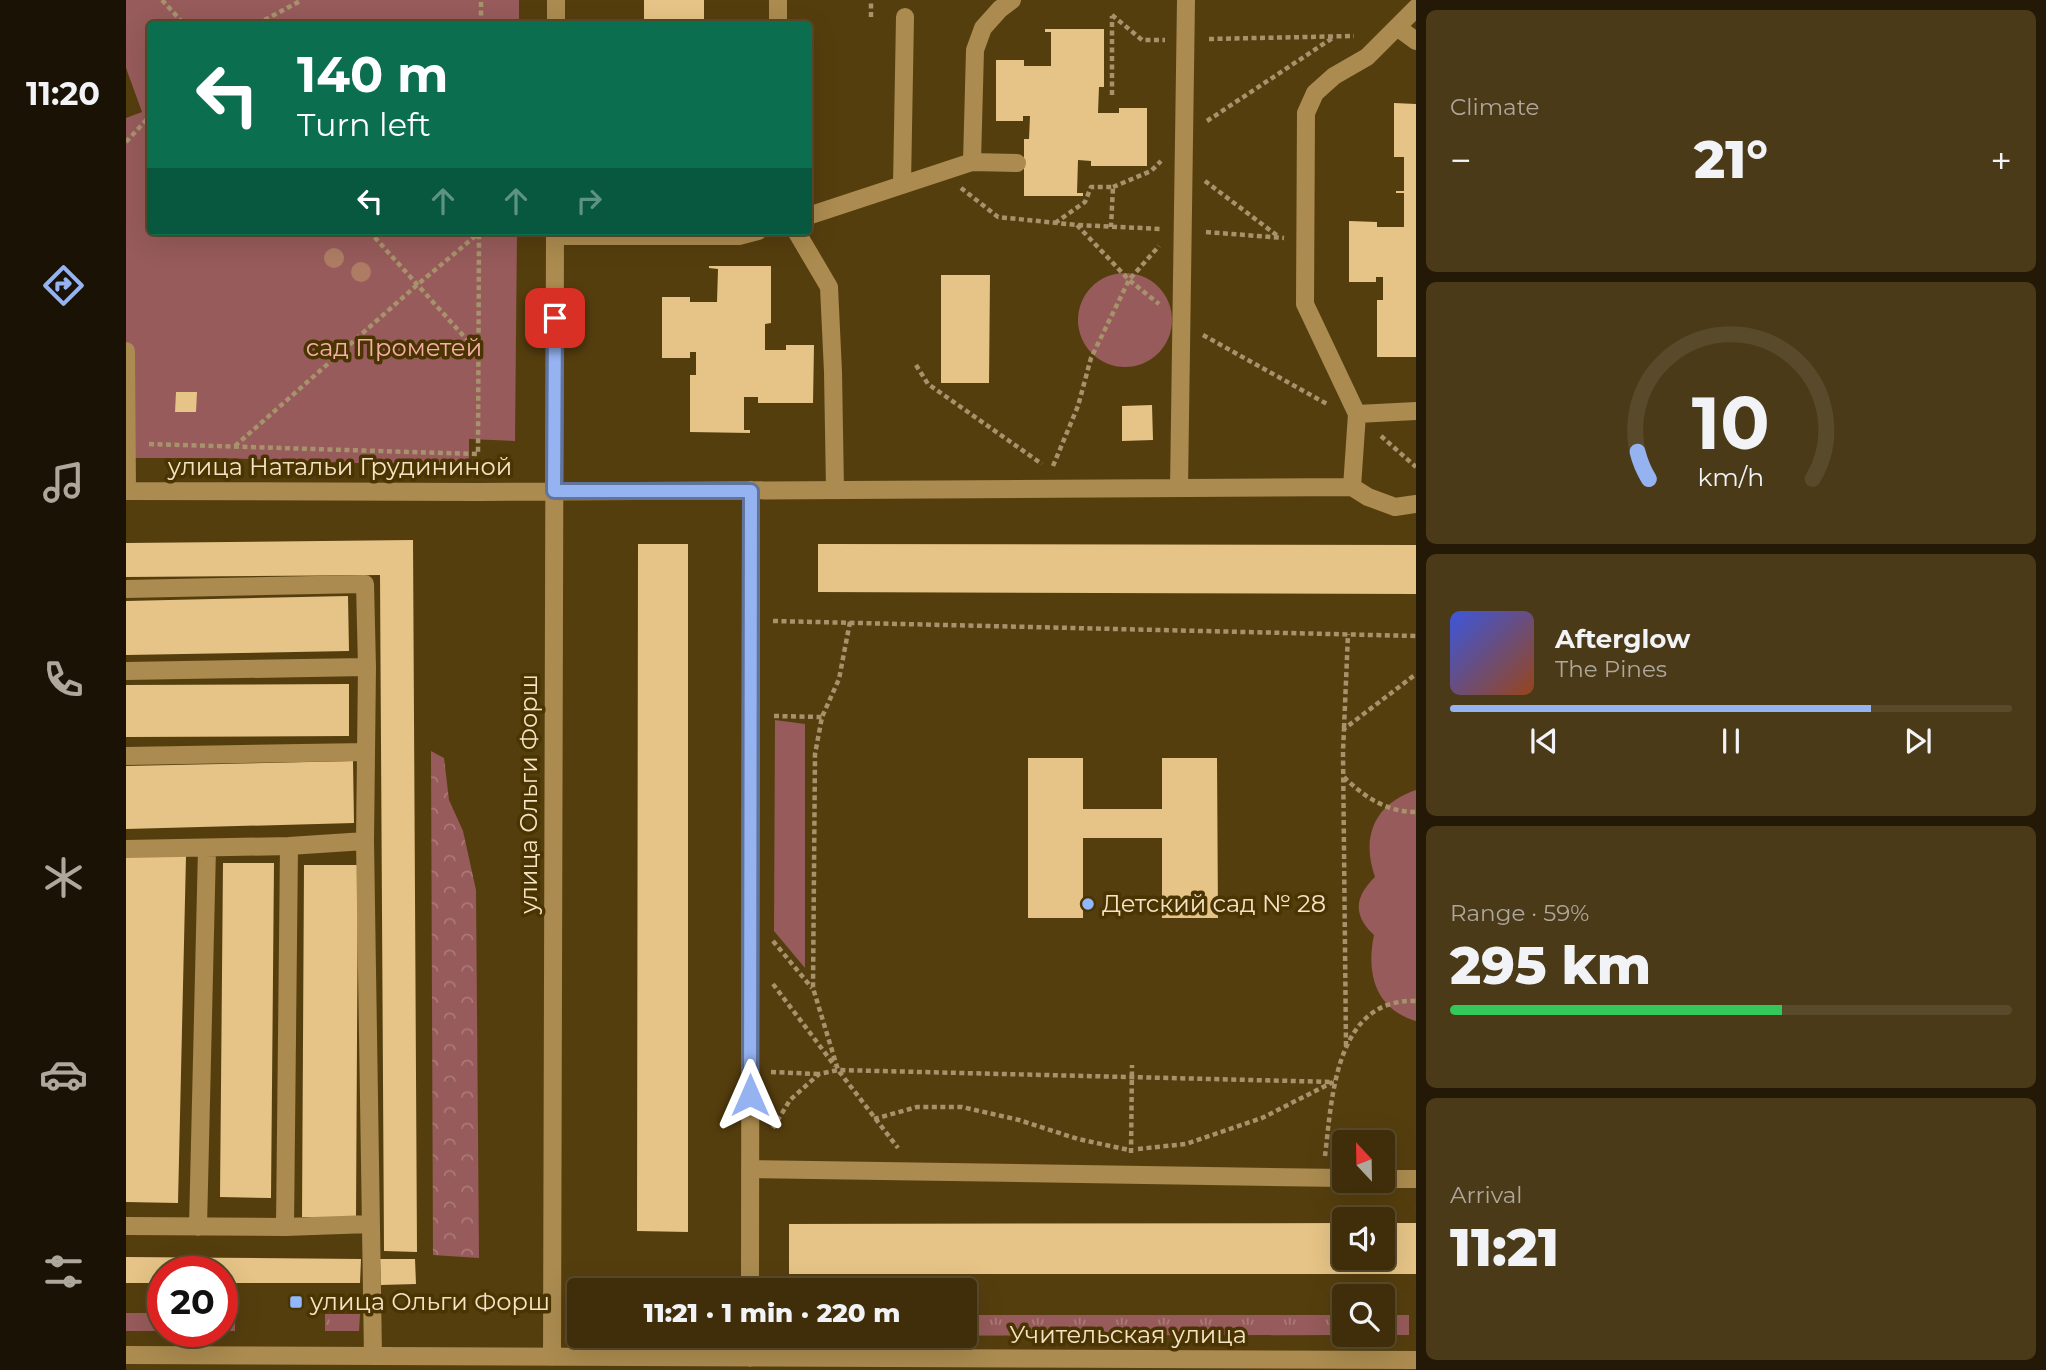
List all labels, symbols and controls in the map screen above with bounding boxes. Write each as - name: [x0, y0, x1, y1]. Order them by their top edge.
- text: 140 m: [297, 45, 449, 104]
- icon: left: [182, 49, 273, 140]
- text: 11:20: [26, 74, 100, 113]
- text: Climate: [1450, 93, 1539, 121]
- text: Turn left: [297, 105, 431, 144]
- text: 21°: [1694, 128, 1768, 191]
- text: −: [1450, 137, 1472, 184]
- text: +: [1990, 137, 2012, 184]
- icon: left: [351, 182, 389, 220]
- icon: ahead: [424, 182, 462, 220]
- icon: ahead: [497, 182, 535, 220]
- icon: right: [570, 182, 608, 220]
- icon: directions: [39, 261, 88, 310]
- pin: [525, 288, 585, 348]
- icon: arrive: [536, 299, 574, 337]
- park label: сад Прометей: [306, 333, 482, 362]
- text: 10: [1692, 379, 1770, 467]
- street label: улица Натальи Грудининой: [167, 452, 512, 481]
- icon: music: [39, 458, 88, 507]
- text: km/h: [1698, 462, 1764, 492]
- text: Afterglow: [1555, 623, 1690, 655]
- icon: phone: [39, 655, 88, 704]
- text: The Pines: [1555, 655, 1667, 683]
- street label: улица Ольги Форш: [514, 674, 543, 915]
- icon: previous: [1525, 722, 1563, 760]
- icon: pause: [1712, 722, 1750, 760]
- icon: next: [1899, 722, 1937, 760]
- icon: climate: [39, 853, 88, 902]
- place label: Детский сад № 28: [1102, 889, 1326, 918]
- marker: Детский сад № 28: [1080, 896, 1096, 912]
- text: Range · 59%: [1450, 899, 1589, 927]
- text: 295 km: [1450, 934, 1651, 997]
- icon: car: [39, 1050, 88, 1099]
- position arrow: [713, 1058, 787, 1132]
- north arrow: [1332, 1130, 1395, 1194]
- map controls: [1332, 1130, 1395, 1347]
- text: Arrival: [1450, 1181, 1523, 1209]
- button: sound: [1332, 1207, 1395, 1270]
- text: 11:21: [1450, 1216, 1559, 1279]
- icon: filters: [39, 1247, 88, 1296]
- speed limit sign: 20: [147, 1256, 238, 1347]
- button: search: [1332, 1284, 1395, 1347]
- place label: улица Ольги Форш: [309, 1287, 550, 1316]
- marker: улица Ольги Форш: [288, 1294, 304, 1310]
- text: 11:21 · 1 min · 220 m: [644, 1297, 900, 1329]
- street label: Учительская улица: [1009, 1320, 1247, 1349]

